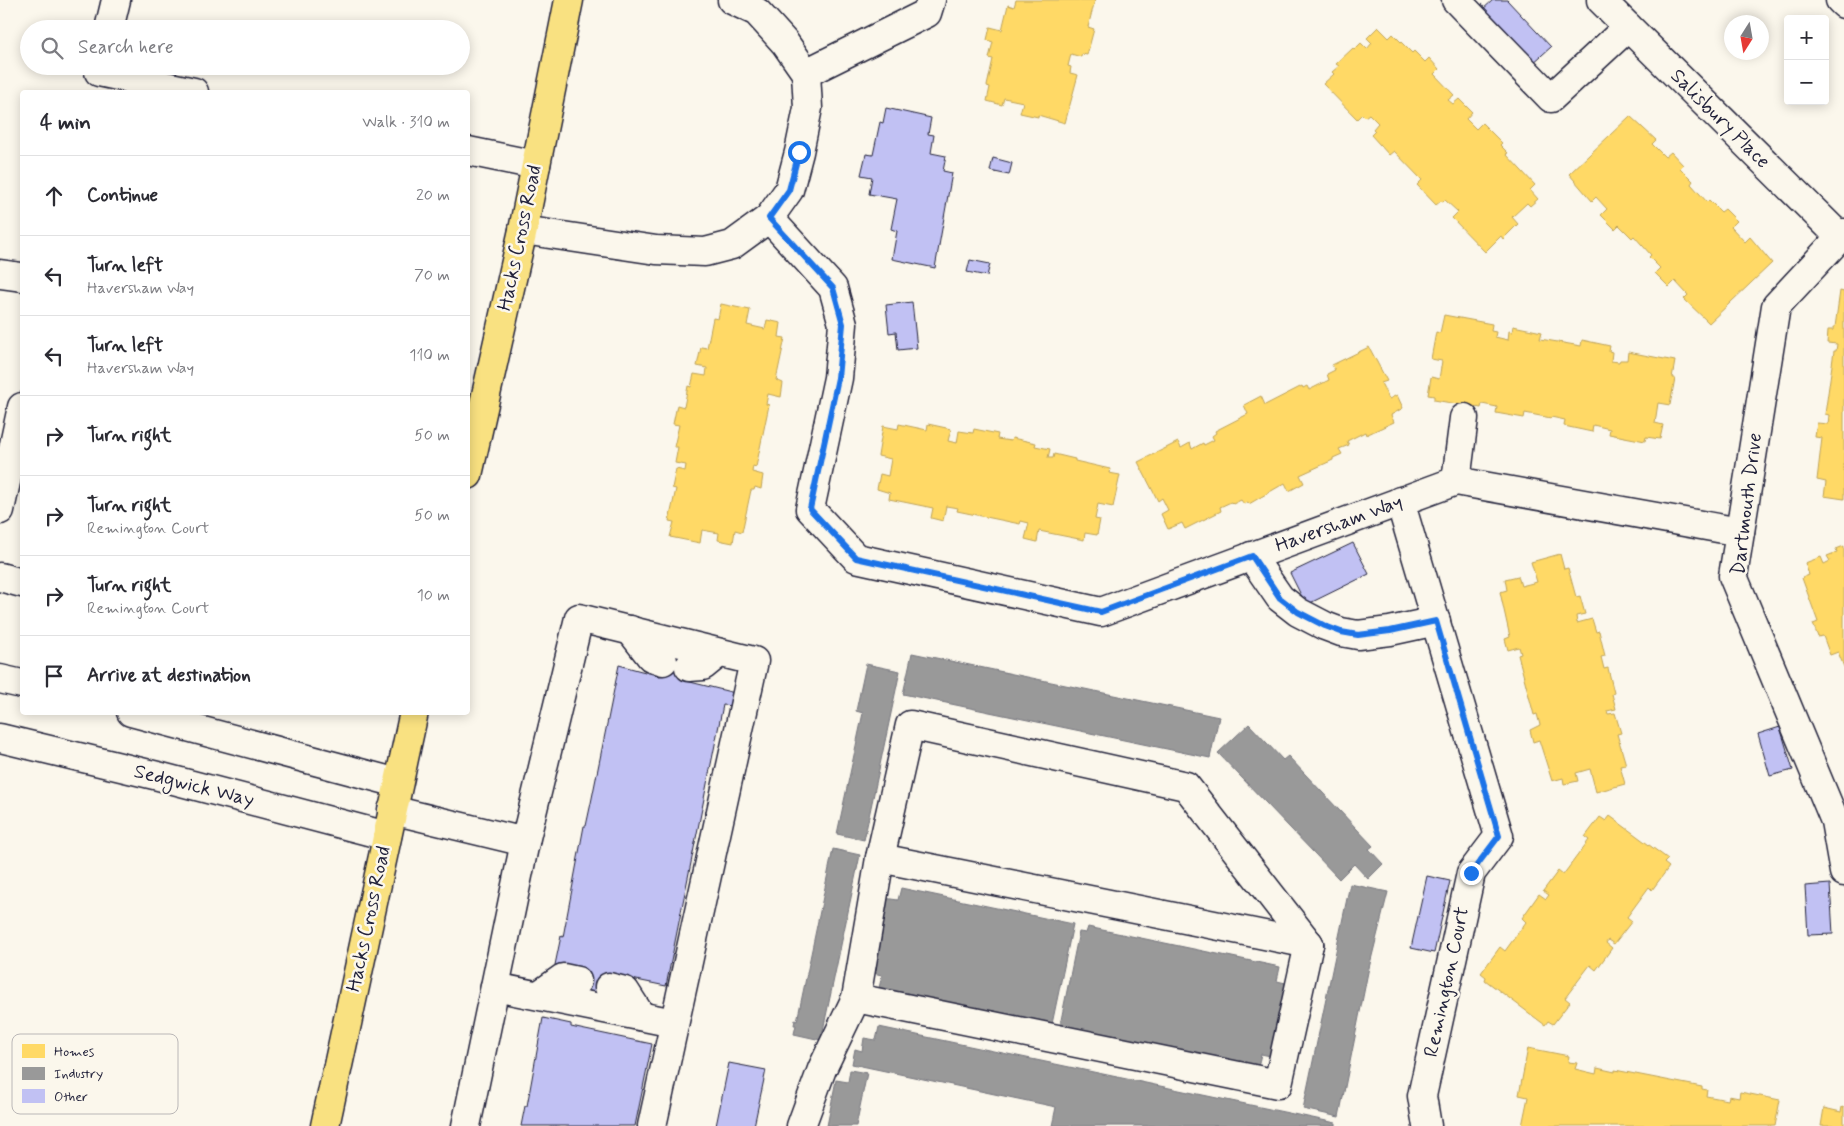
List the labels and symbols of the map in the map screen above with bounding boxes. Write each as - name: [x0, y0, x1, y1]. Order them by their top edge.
- north arrow: [1724, 15, 1769, 60]
- street label: Salisbury Place: [1664, 63, 1776, 175]
- route start: [788, 141, 811, 164]
- street label: Hacks Cross Road: [491, 162, 549, 314]
- street label: Dartmouth Drive: [1725, 431, 1769, 577]
- street label: Haversham Way: [1272, 488, 1406, 560]
- street label: Sedgwick Way: [131, 758, 257, 815]
- street label: Hacks Cross Road: [340, 843, 398, 995]
- route end: [1460, 862, 1483, 885]
- street label: Remington Court: [1418, 904, 1476, 1060]
- legend: [12, 1034, 178, 1114]
- text: Homes: [54, 1043, 95, 1061]
- text: Industry: [54, 1065, 103, 1083]
- text: Other: [54, 1088, 88, 1106]

